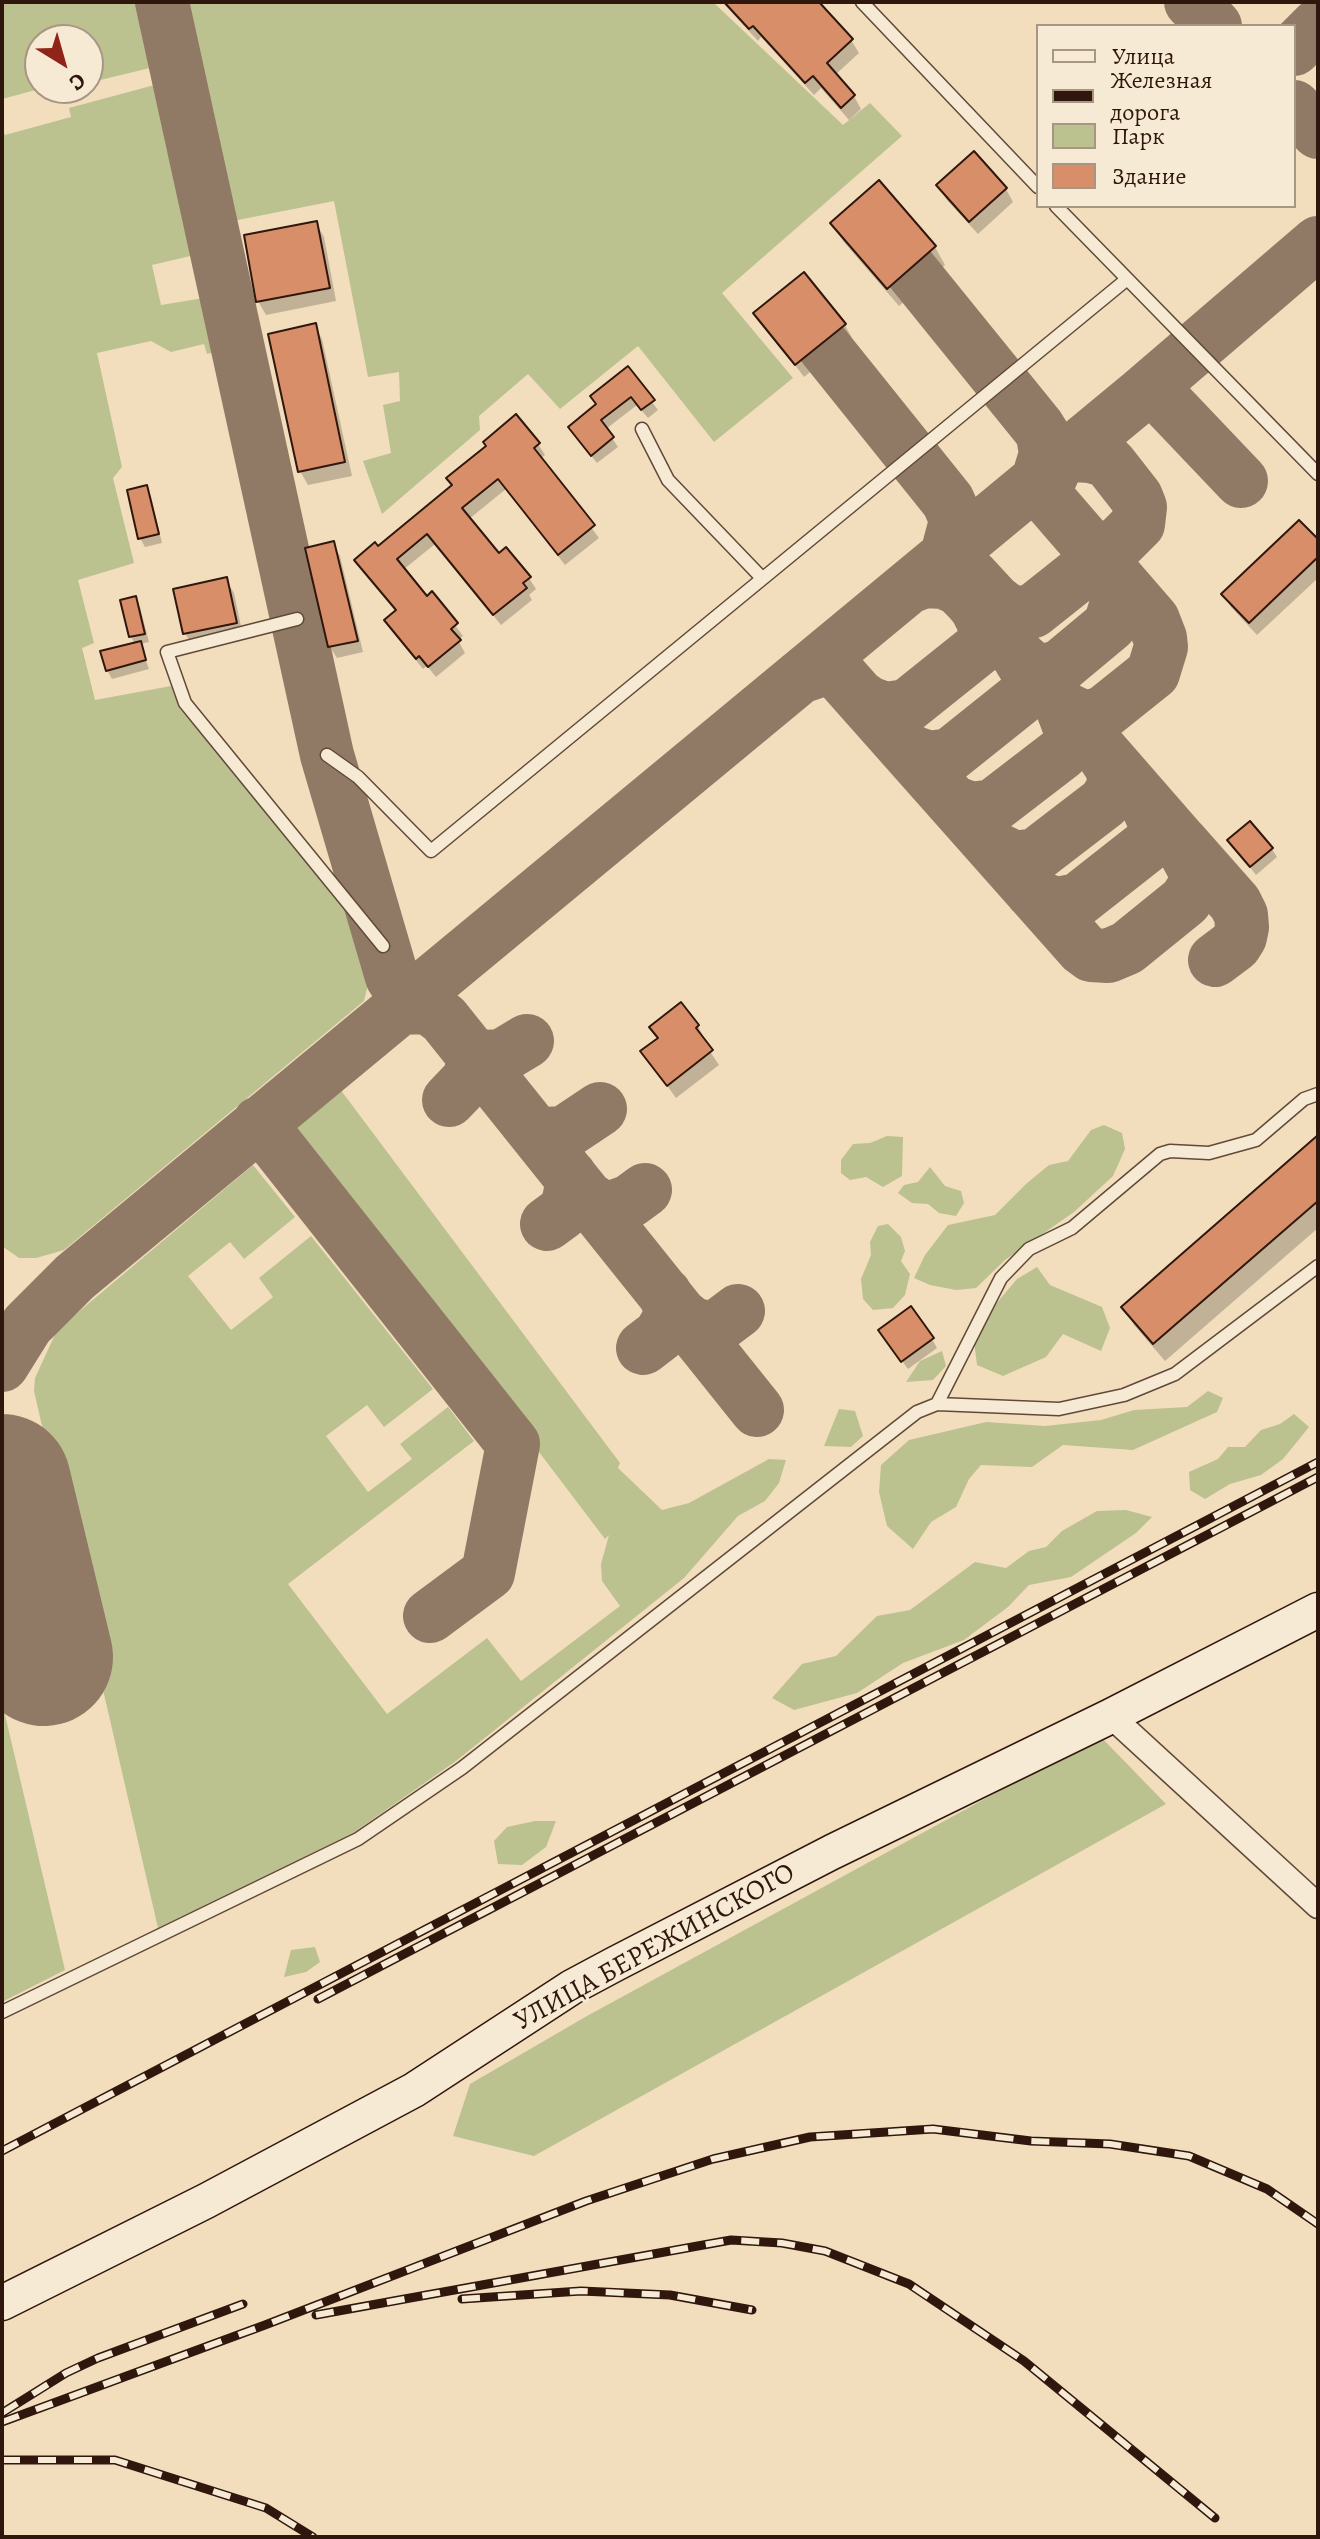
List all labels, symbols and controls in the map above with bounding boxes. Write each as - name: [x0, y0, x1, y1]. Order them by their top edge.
- north arrow: [24, 24, 104, 104]
- legend: [1036, 24, 1296, 208]
- text: Улица: [1112, 40, 1175, 72]
- text: Железная дорога: [1110, 64, 1212, 128]
- text: С: [63, 66, 92, 98]
- text: Парк: [1112, 120, 1165, 152]
- text: Здание: [1112, 160, 1187, 192]
- street label: УЛИЦА БЕРЕЖИНСКОГО: [509, 1857, 801, 2039]

